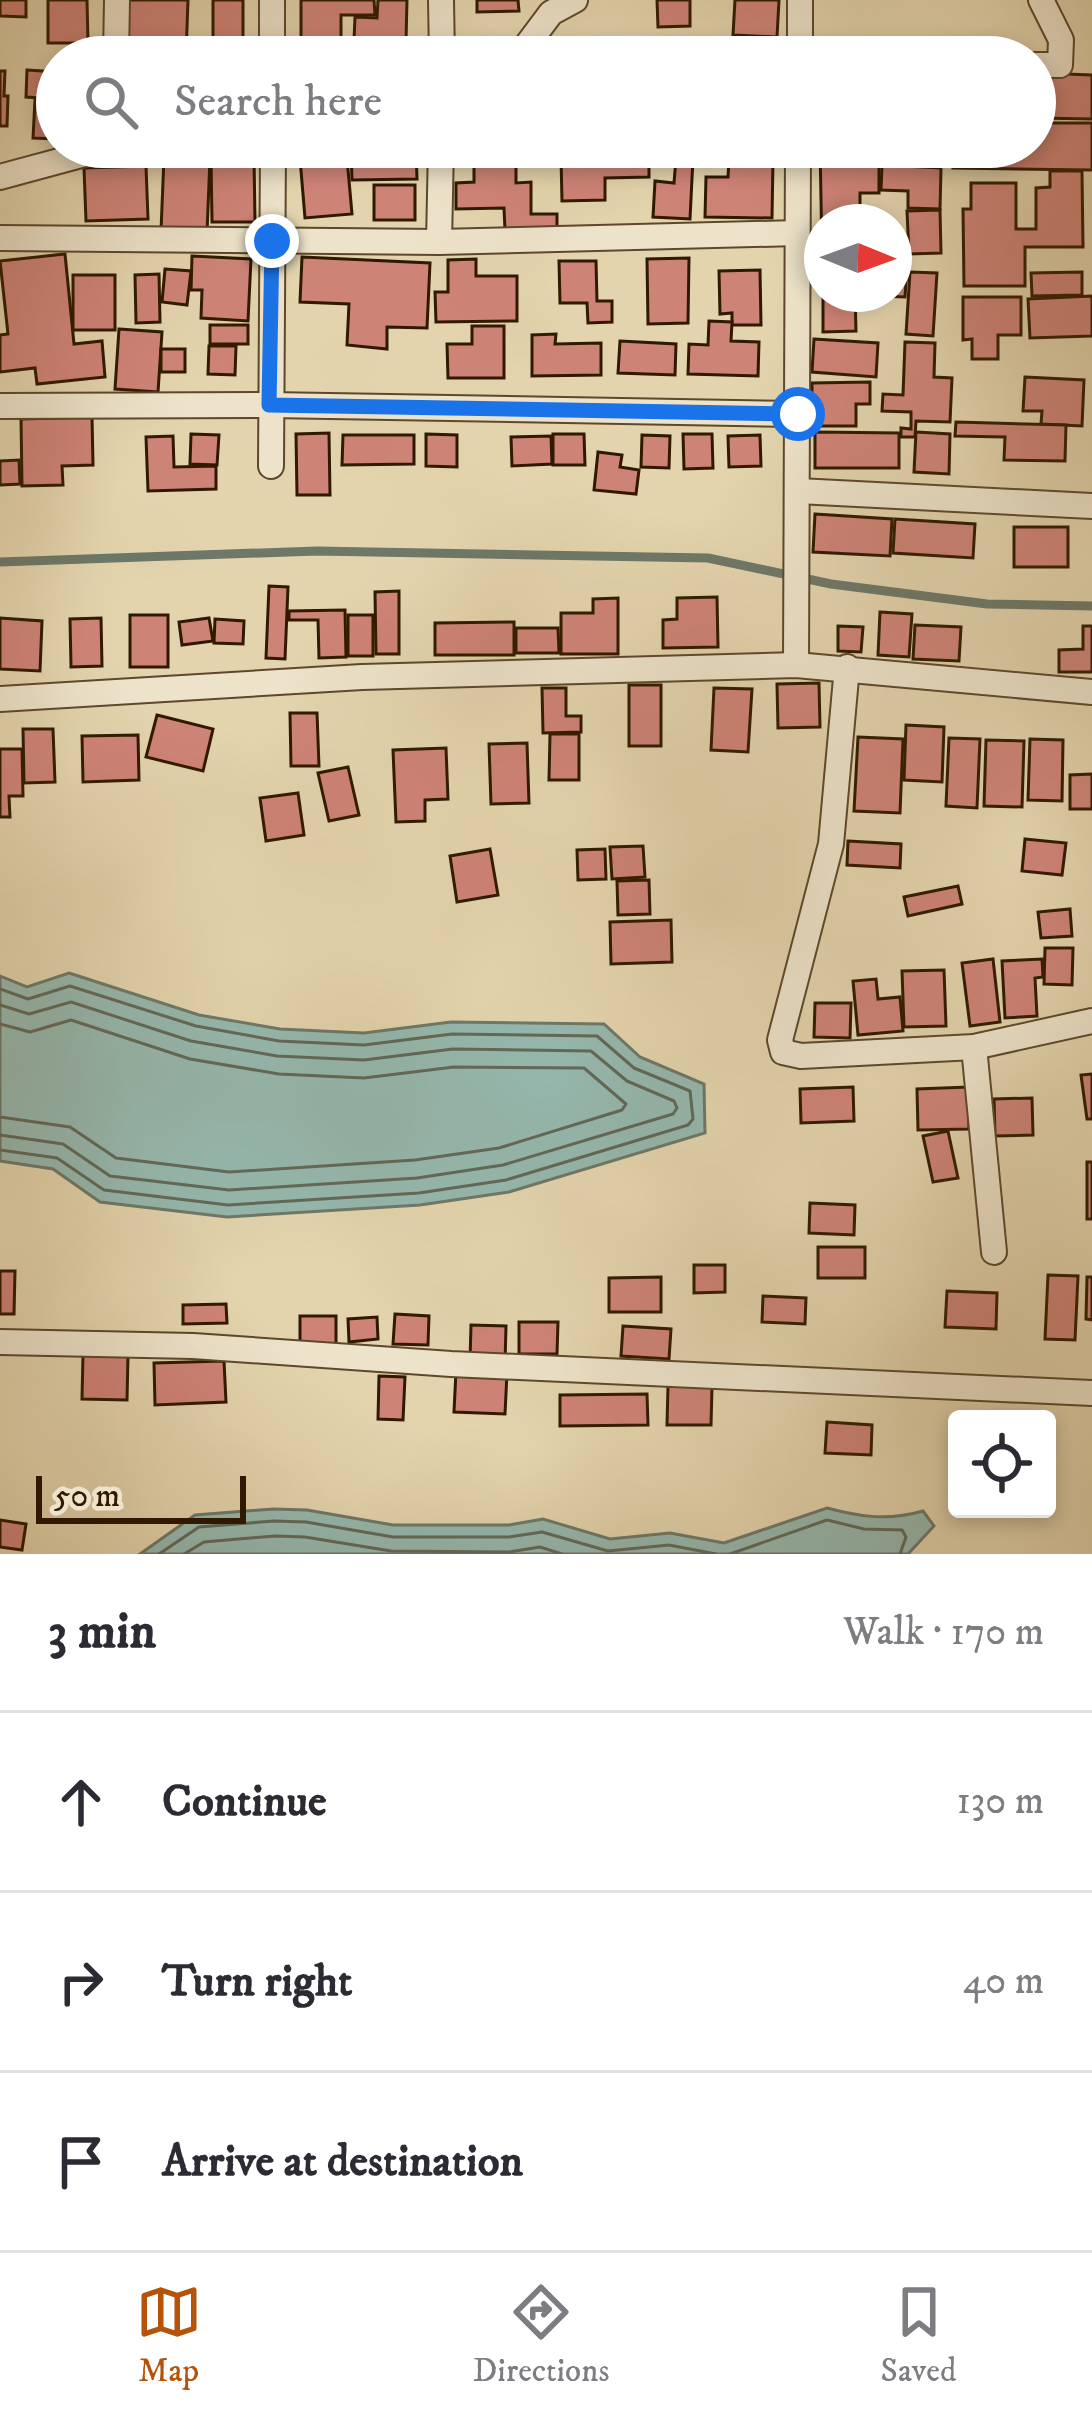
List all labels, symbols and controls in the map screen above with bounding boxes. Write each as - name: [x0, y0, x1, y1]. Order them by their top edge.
- search box: [36, 36, 1056, 168]
- icon: search: [78, 69, 144, 135]
- text: Search here: [174, 74, 382, 130]
- north arrow: [804, 204, 912, 312]
- route end: [245, 214, 299, 268]
- route start: [771, 387, 825, 441]
- map controls: [948, 1410, 1056, 1518]
- button: locate: [948, 1410, 1056, 1518]
- scale bar: [36, 1470, 246, 1523]
- text: 50 m: [54, 1476, 120, 1517]
- text: 3 min: [48, 1600, 156, 1664]
- text: Walk · 170 m: [843, 1608, 1044, 1657]
- icon: ahead: [48, 1769, 114, 1835]
- text: Continue: [162, 1774, 327, 1830]
- text: 130 m: [956, 1777, 1044, 1826]
- icon: right: [48, 1949, 114, 2015]
- text: Turn right: [162, 1954, 352, 2010]
- text: 40 m: [963, 1957, 1044, 2006]
- icon: arrive: [48, 2129, 114, 2195]
- text: Arrive at destination: [162, 2134, 523, 2190]
- tab: Map: [136, 2279, 202, 2392]
- tab: Directions: [473, 2279, 609, 2392]
- tab: Saved: [881, 2279, 956, 2392]

